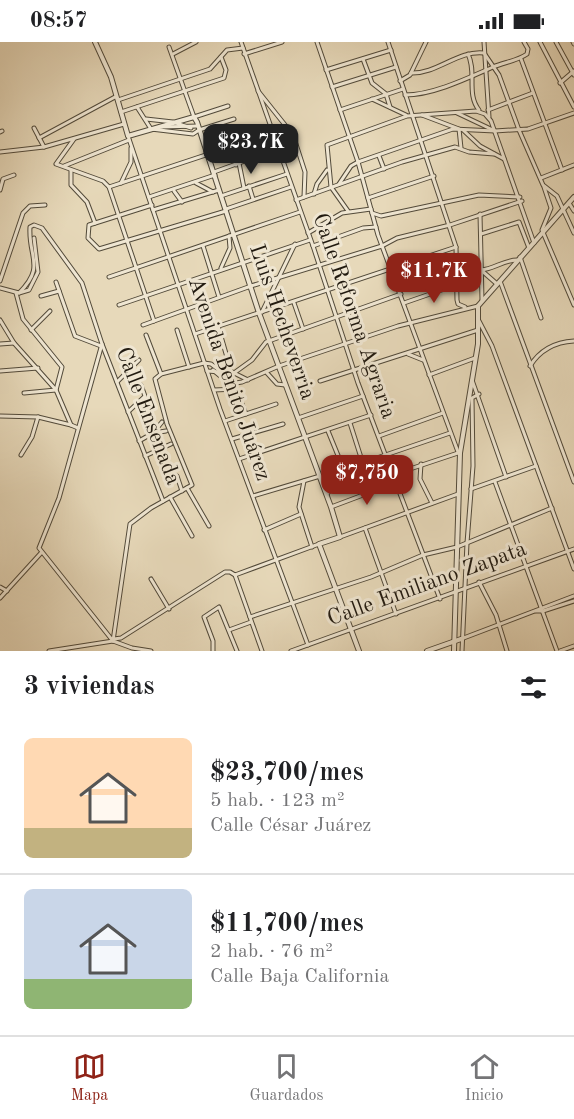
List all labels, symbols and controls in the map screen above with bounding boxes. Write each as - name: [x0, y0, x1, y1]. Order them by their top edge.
- text: 08:57: [30, 10, 87, 32]
- pin: $23.7K: [202, 124, 300, 175]
- text: $23.7K: [217, 133, 285, 153]
- street label: Calle Reforma Agraria: [308, 210, 400, 422]
- street label: Luis Hecheverria: [245, 241, 319, 403]
- pin: $11.7K: [385, 253, 483, 304]
- text: $11.7K: [400, 262, 468, 282]
- street label: Avenida Benito Juárez: [184, 274, 274, 484]
- street label: Calle Ensenada: [112, 344, 184, 488]
- pin: $7,750: [318, 455, 416, 506]
- text: $7,750: [335, 464, 399, 484]
- street label: Calle Emiliano Zapata: [325, 538, 530, 630]
- icon: filters: [517, 671, 550, 704]
- text: 3 viviendas: [24, 674, 154, 700]
- text: $23,700/mes: [210, 760, 364, 786]
- icon: home: [72, 762, 144, 834]
- text: 5 hab. · 123 m²: [210, 791, 344, 811]
- text: Calle César Juárez: [210, 816, 371, 836]
- text: $11,700/mes: [210, 911, 364, 937]
- icon: home: [72, 913, 144, 985]
- text: 2 hab. · 76 m²: [210, 942, 333, 962]
- text: Calle Baja California: [210, 967, 389, 987]
- tab: Mapa: [71, 1050, 108, 1106]
- tab: Guardados: [249, 1050, 324, 1106]
- tab: Inicio: [465, 1050, 503, 1106]

